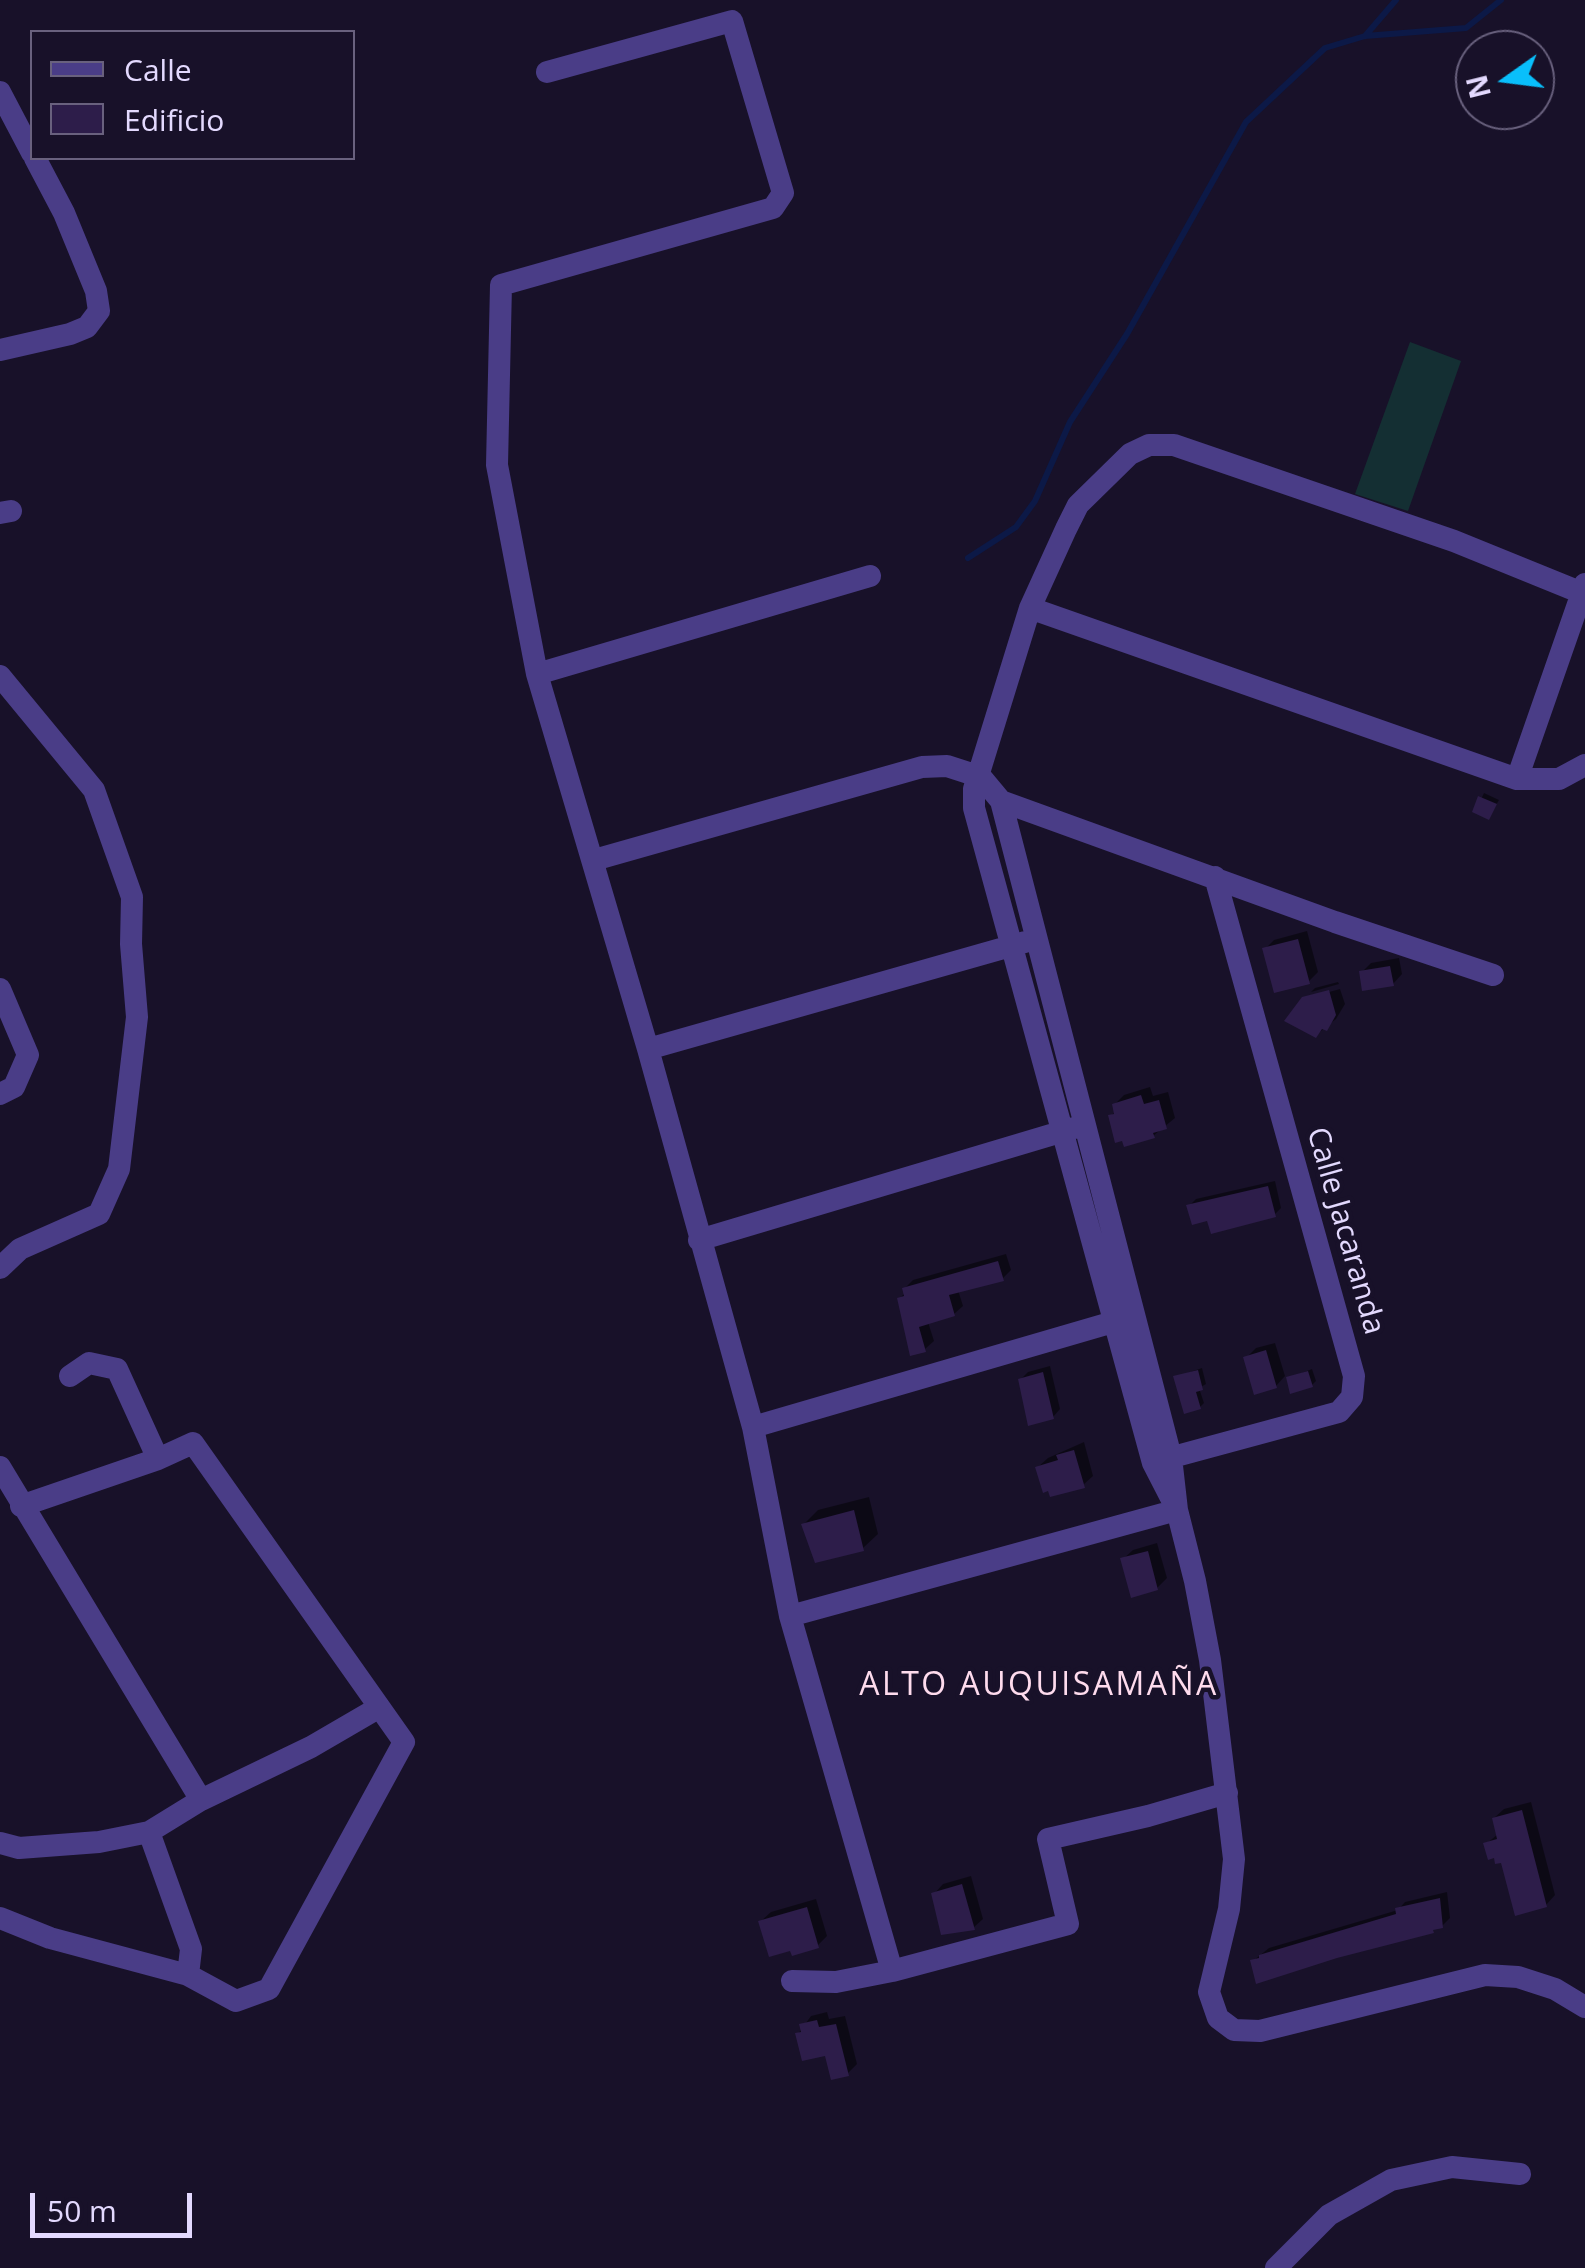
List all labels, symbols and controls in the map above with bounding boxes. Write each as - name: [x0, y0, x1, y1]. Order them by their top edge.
- legend: [30, 30, 355, 160]
- north arrow: [1455, 30, 1555, 130]
- text: Calle: [124, 49, 192, 90]
- text: N: [1457, 71, 1499, 102]
- text: Edificio: [124, 99, 224, 140]
- street label: Calle Jacaranda: [1298, 1123, 1392, 1339]
- district label: ALTO AUQUISAMAÑA: [859, 1667, 1219, 1705]
- scale bar: [35, 2173, 198, 2235]
- text: 50 m: [47, 2190, 117, 2231]

